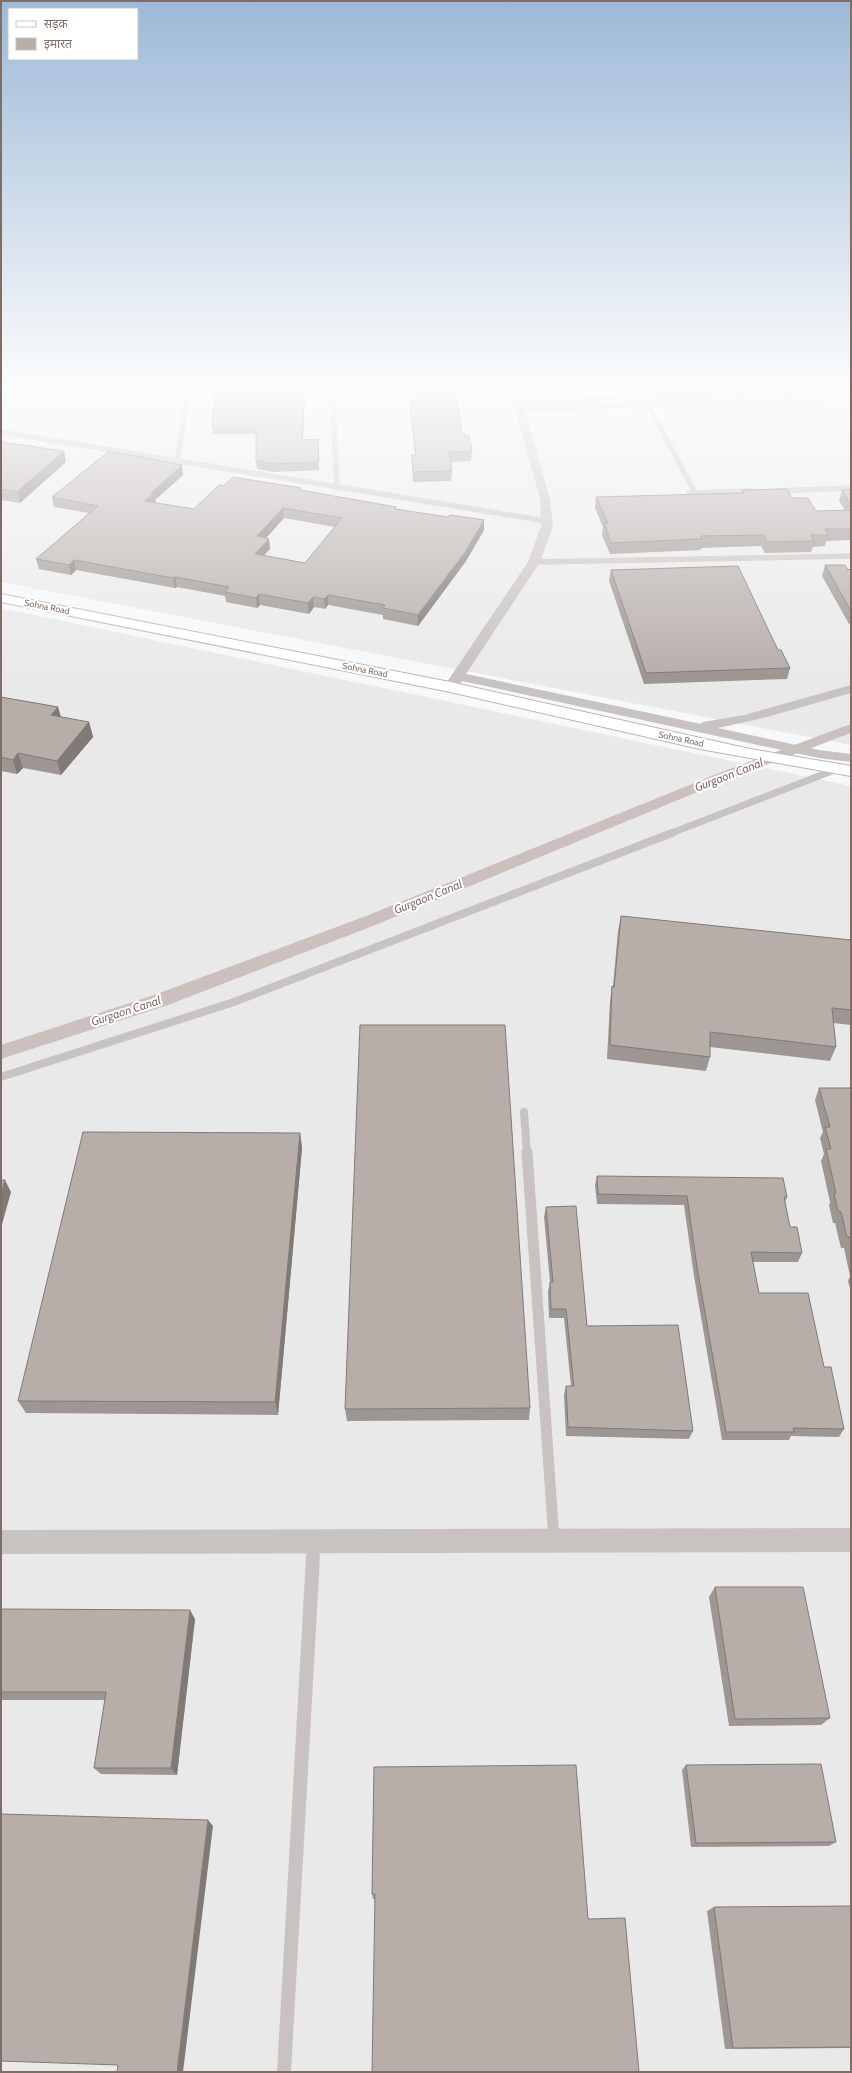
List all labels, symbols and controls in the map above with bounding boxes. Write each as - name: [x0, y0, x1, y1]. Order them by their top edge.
- legend: [8, 8, 138, 60]
- text: सड़क: [44, 16, 69, 31]
- text: इमारत: [44, 36, 73, 51]
- street label: Sohna Road: [23, 597, 71, 616]
- street label: Sohna Road: [341, 660, 389, 679]
- street label: Sohna Road: [657, 728, 705, 749]
- water label: Gurgaon Canal: [692, 755, 765, 794]
- water label: Gurgaon Canal: [391, 876, 464, 917]
- water label: Gurgaon Canal: [89, 992, 163, 1029]

